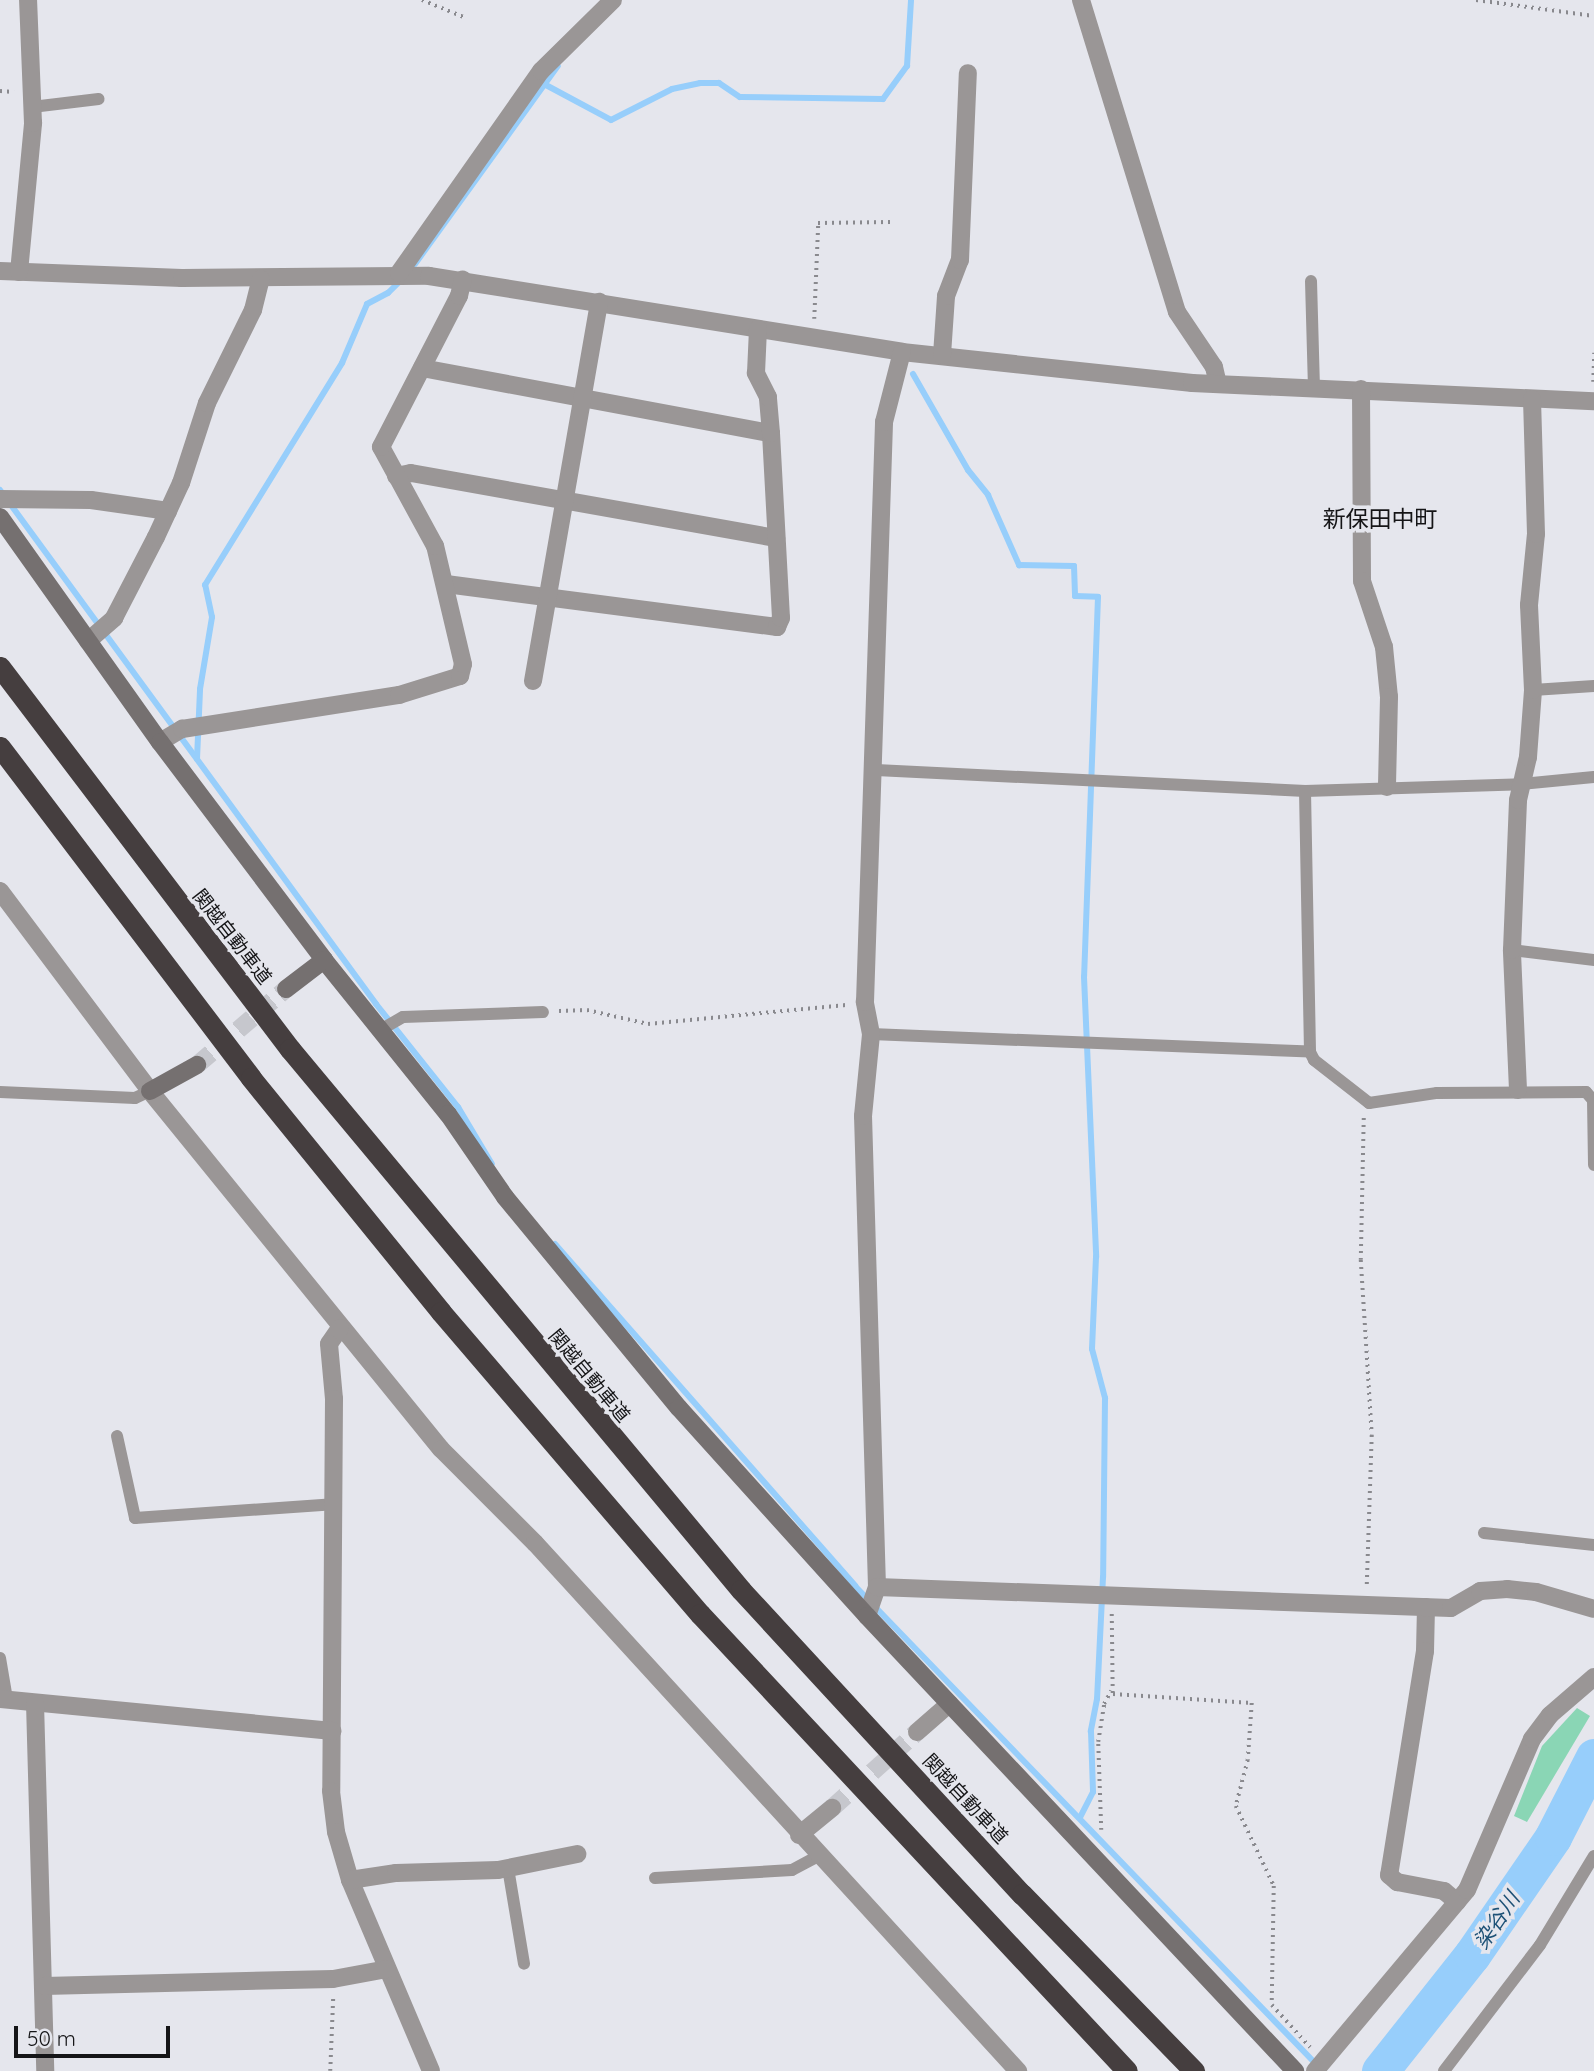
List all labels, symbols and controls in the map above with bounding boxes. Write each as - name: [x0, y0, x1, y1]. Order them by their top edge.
- district label: 新保田中町: [1323, 505, 1437, 533]
- street label: 関越自動車道: [188, 885, 276, 989]
- street label: 関越自動車道: [544, 1325, 634, 1427]
- street label: 関越自動車道: [918, 1750, 1012, 1848]
- water label: 染谷川: [1468, 1887, 1524, 1953]
- scale bar: [18, 2011, 173, 2056]
- text: 50 m: [27, 2025, 76, 2051]

